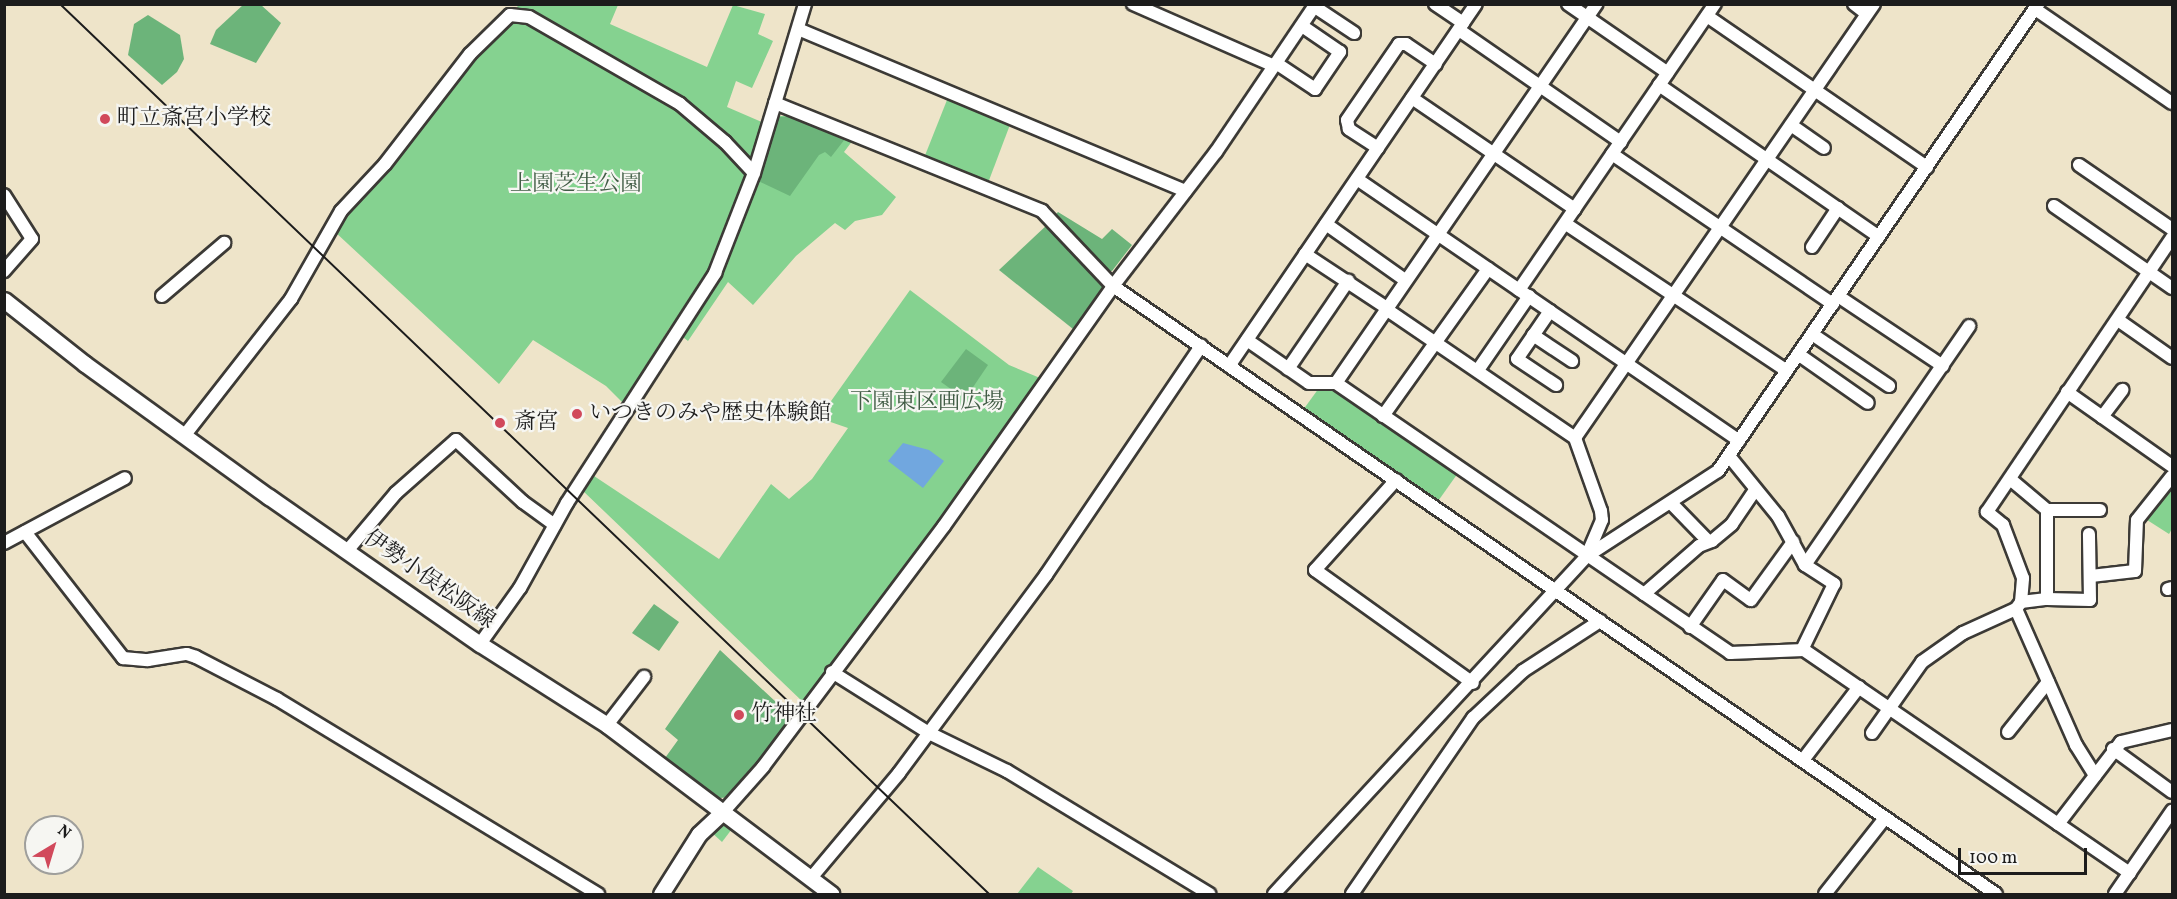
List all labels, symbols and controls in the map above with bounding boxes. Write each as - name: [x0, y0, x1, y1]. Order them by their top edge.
- place label: 町立斎宮小学校: [117, 106, 271, 132]
- marker: 町立斎宮小学校: [98, 112, 112, 126]
- park label: 上園芝生公園: [510, 172, 642, 198]
- park label: 下園東区画広場: [850, 390, 1004, 416]
- place label: いつきのみや歴史体験館: [589, 401, 831, 427]
- marker: いつきのみや歴史体験館: [570, 407, 584, 421]
- place label: 斎宮: [514, 410, 558, 436]
- marker: 斎宮: [491, 414, 509, 432]
- street label: 伊勢小俣松阪線: [358, 525, 500, 635]
- place label: 竹神社: [751, 702, 817, 728]
- marker: 竹神社: [732, 708, 746, 722]
- north arrow: [24, 815, 84, 875]
- text: N: [52, 820, 75, 845]
- scale bar: [1961, 836, 2090, 874]
- text: 100 m: [1969, 846, 2018, 871]

